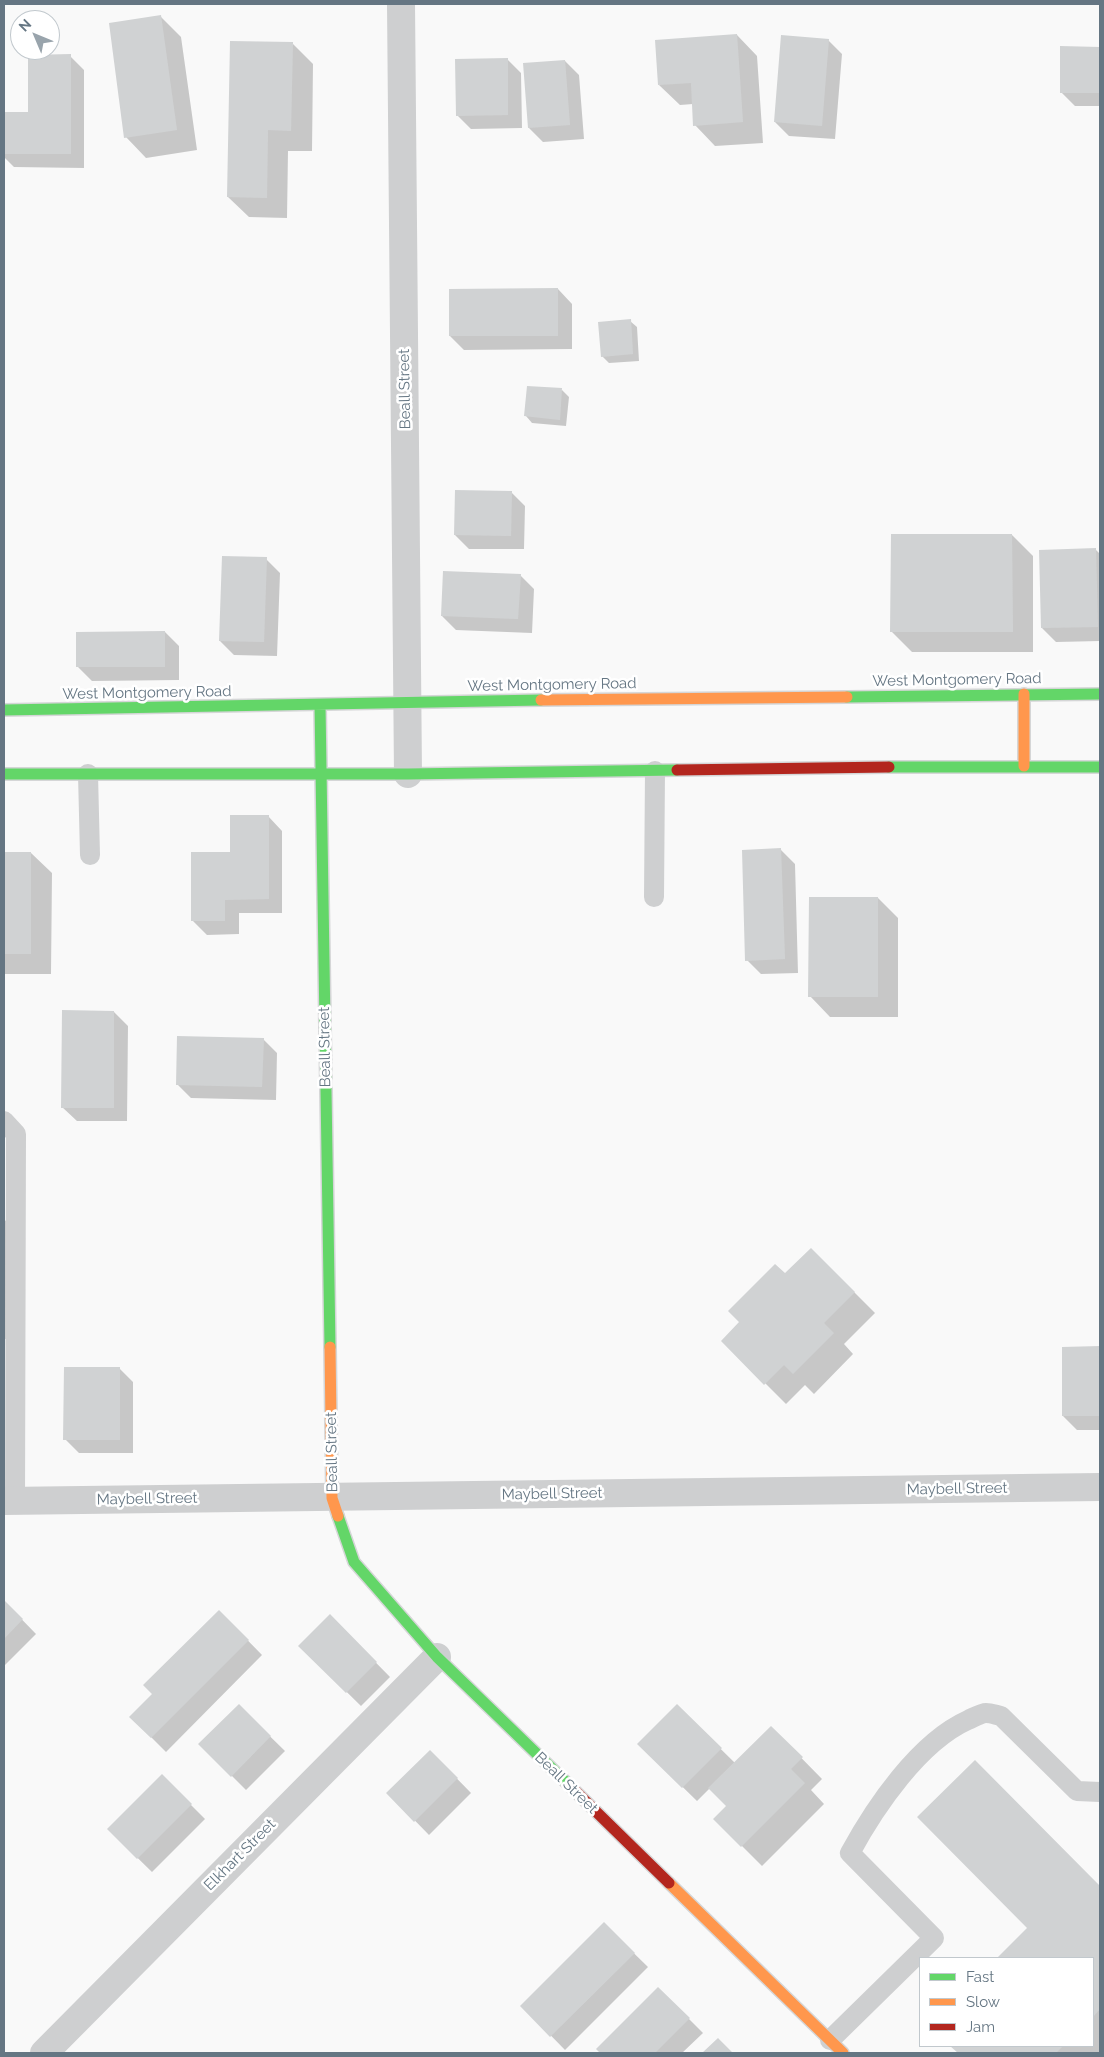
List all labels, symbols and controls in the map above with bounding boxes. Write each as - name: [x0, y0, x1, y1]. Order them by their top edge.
- north arrow: [10, 10, 60, 60]
- text: N: [16, 16, 35, 35]
- street label: Beall Street: [395, 349, 415, 429]
- street label: West Montgomery Road: [872, 670, 1042, 690]
- street label: West Montgomery Road: [467, 675, 637, 695]
- street label: West Montgomery Road: [62, 683, 232, 703]
- street label: Beall Street: [315, 1007, 335, 1087]
- street label: Beall Street: [322, 1412, 342, 1492]
- street label: Maybell Street: [906, 1479, 1008, 1499]
- street label: Maybell Street: [501, 1484, 603, 1504]
- street label: Maybell Street: [96, 1489, 198, 1509]
- street label: Beall Street: [531, 1749, 601, 1817]
- street label: Elkhart Street: [200, 1815, 280, 1895]
- legend: [919, 1957, 1094, 2047]
- text: Fast: [966, 1968, 994, 1986]
- text: Slow: [966, 1993, 1000, 2011]
- text: Jam: [966, 2018, 995, 2036]

